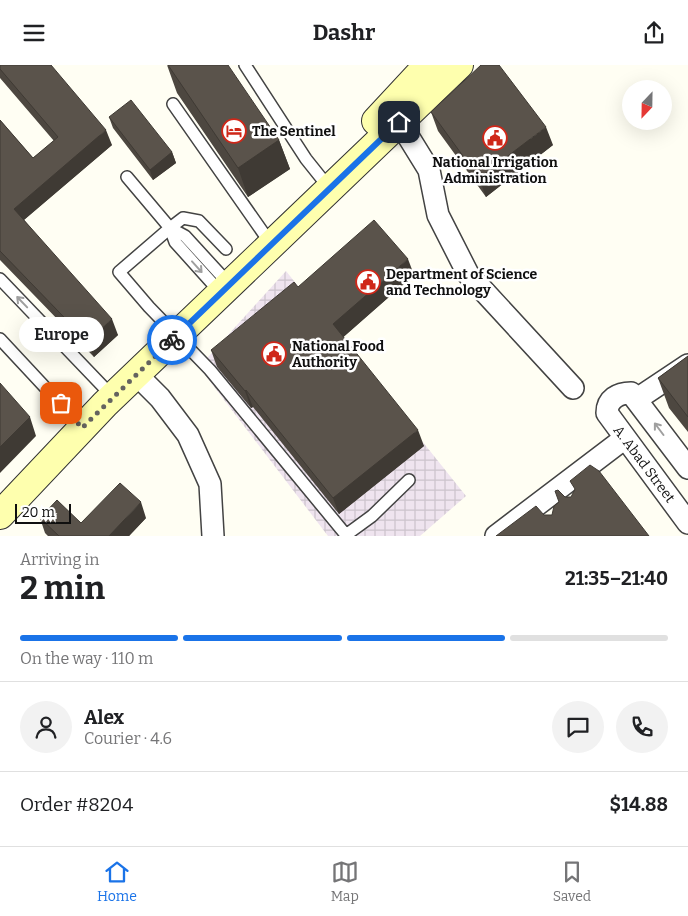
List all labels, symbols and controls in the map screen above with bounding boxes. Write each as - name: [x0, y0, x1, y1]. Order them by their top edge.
- icon: menu: [20, 19, 48, 47]
- text: Dashr: [313, 19, 375, 46]
- icon: share: [640, 19, 668, 47]
- north arrow: [622, 80, 672, 130]
- map controls: [622, 80, 672, 130]
- pin: [378, 101, 420, 143]
- icon: home: [385, 108, 413, 136]
- hotel icon: The Sentinel: [221, 118, 247, 144]
- place label: The Sentinel: [252, 123, 336, 140]
- public building icon: National Irrigation Administration: [482, 125, 508, 151]
- place label: National Irrigation Administration: [432, 154, 558, 187]
- one-way arrow: [191, 261, 203, 274]
- place label: Department of Science and Technology: [386, 266, 538, 299]
- public building icon: Department of Science and Technology: [355, 269, 381, 295]
- one-way arrow: [16, 296, 28, 308]
- courier: [147, 315, 197, 365]
- callout: Europe: [18, 318, 104, 353]
- text: Europe: [34, 325, 89, 344]
- icon: bike: [158, 326, 186, 354]
- place label: National Food Authority: [292, 338, 385, 371]
- public building icon: National Food Authority: [261, 341, 287, 367]
- pin: [40, 382, 82, 424]
- icon: bag: [47, 389, 75, 417]
- street label: A. Abad Street: [610, 422, 678, 506]
- one-way arrow: [654, 422, 664, 436]
- scale bar: [15, 501, 71, 524]
- text: 20 m: [22, 504, 55, 521]
- text: Arriving in: [20, 550, 99, 569]
- text: 21:35–21:40: [565, 567, 668, 590]
- text: 2 min: [20, 569, 105, 607]
- text: On the way · 110 m: [20, 649, 153, 668]
- button: person: [20, 701, 72, 753]
- button: chat: [552, 701, 604, 753]
- button: phone: [616, 701, 668, 753]
- text: Alex: [84, 706, 124, 729]
- text: Courier · 4.6: [84, 729, 172, 748]
- text: Order #8204: [20, 793, 133, 816]
- text: $14.88: [609, 793, 668, 816]
- tab: Home: [97, 858, 137, 905]
- tab: Map: [331, 858, 359, 905]
- tab: Saved: [553, 858, 591, 905]

